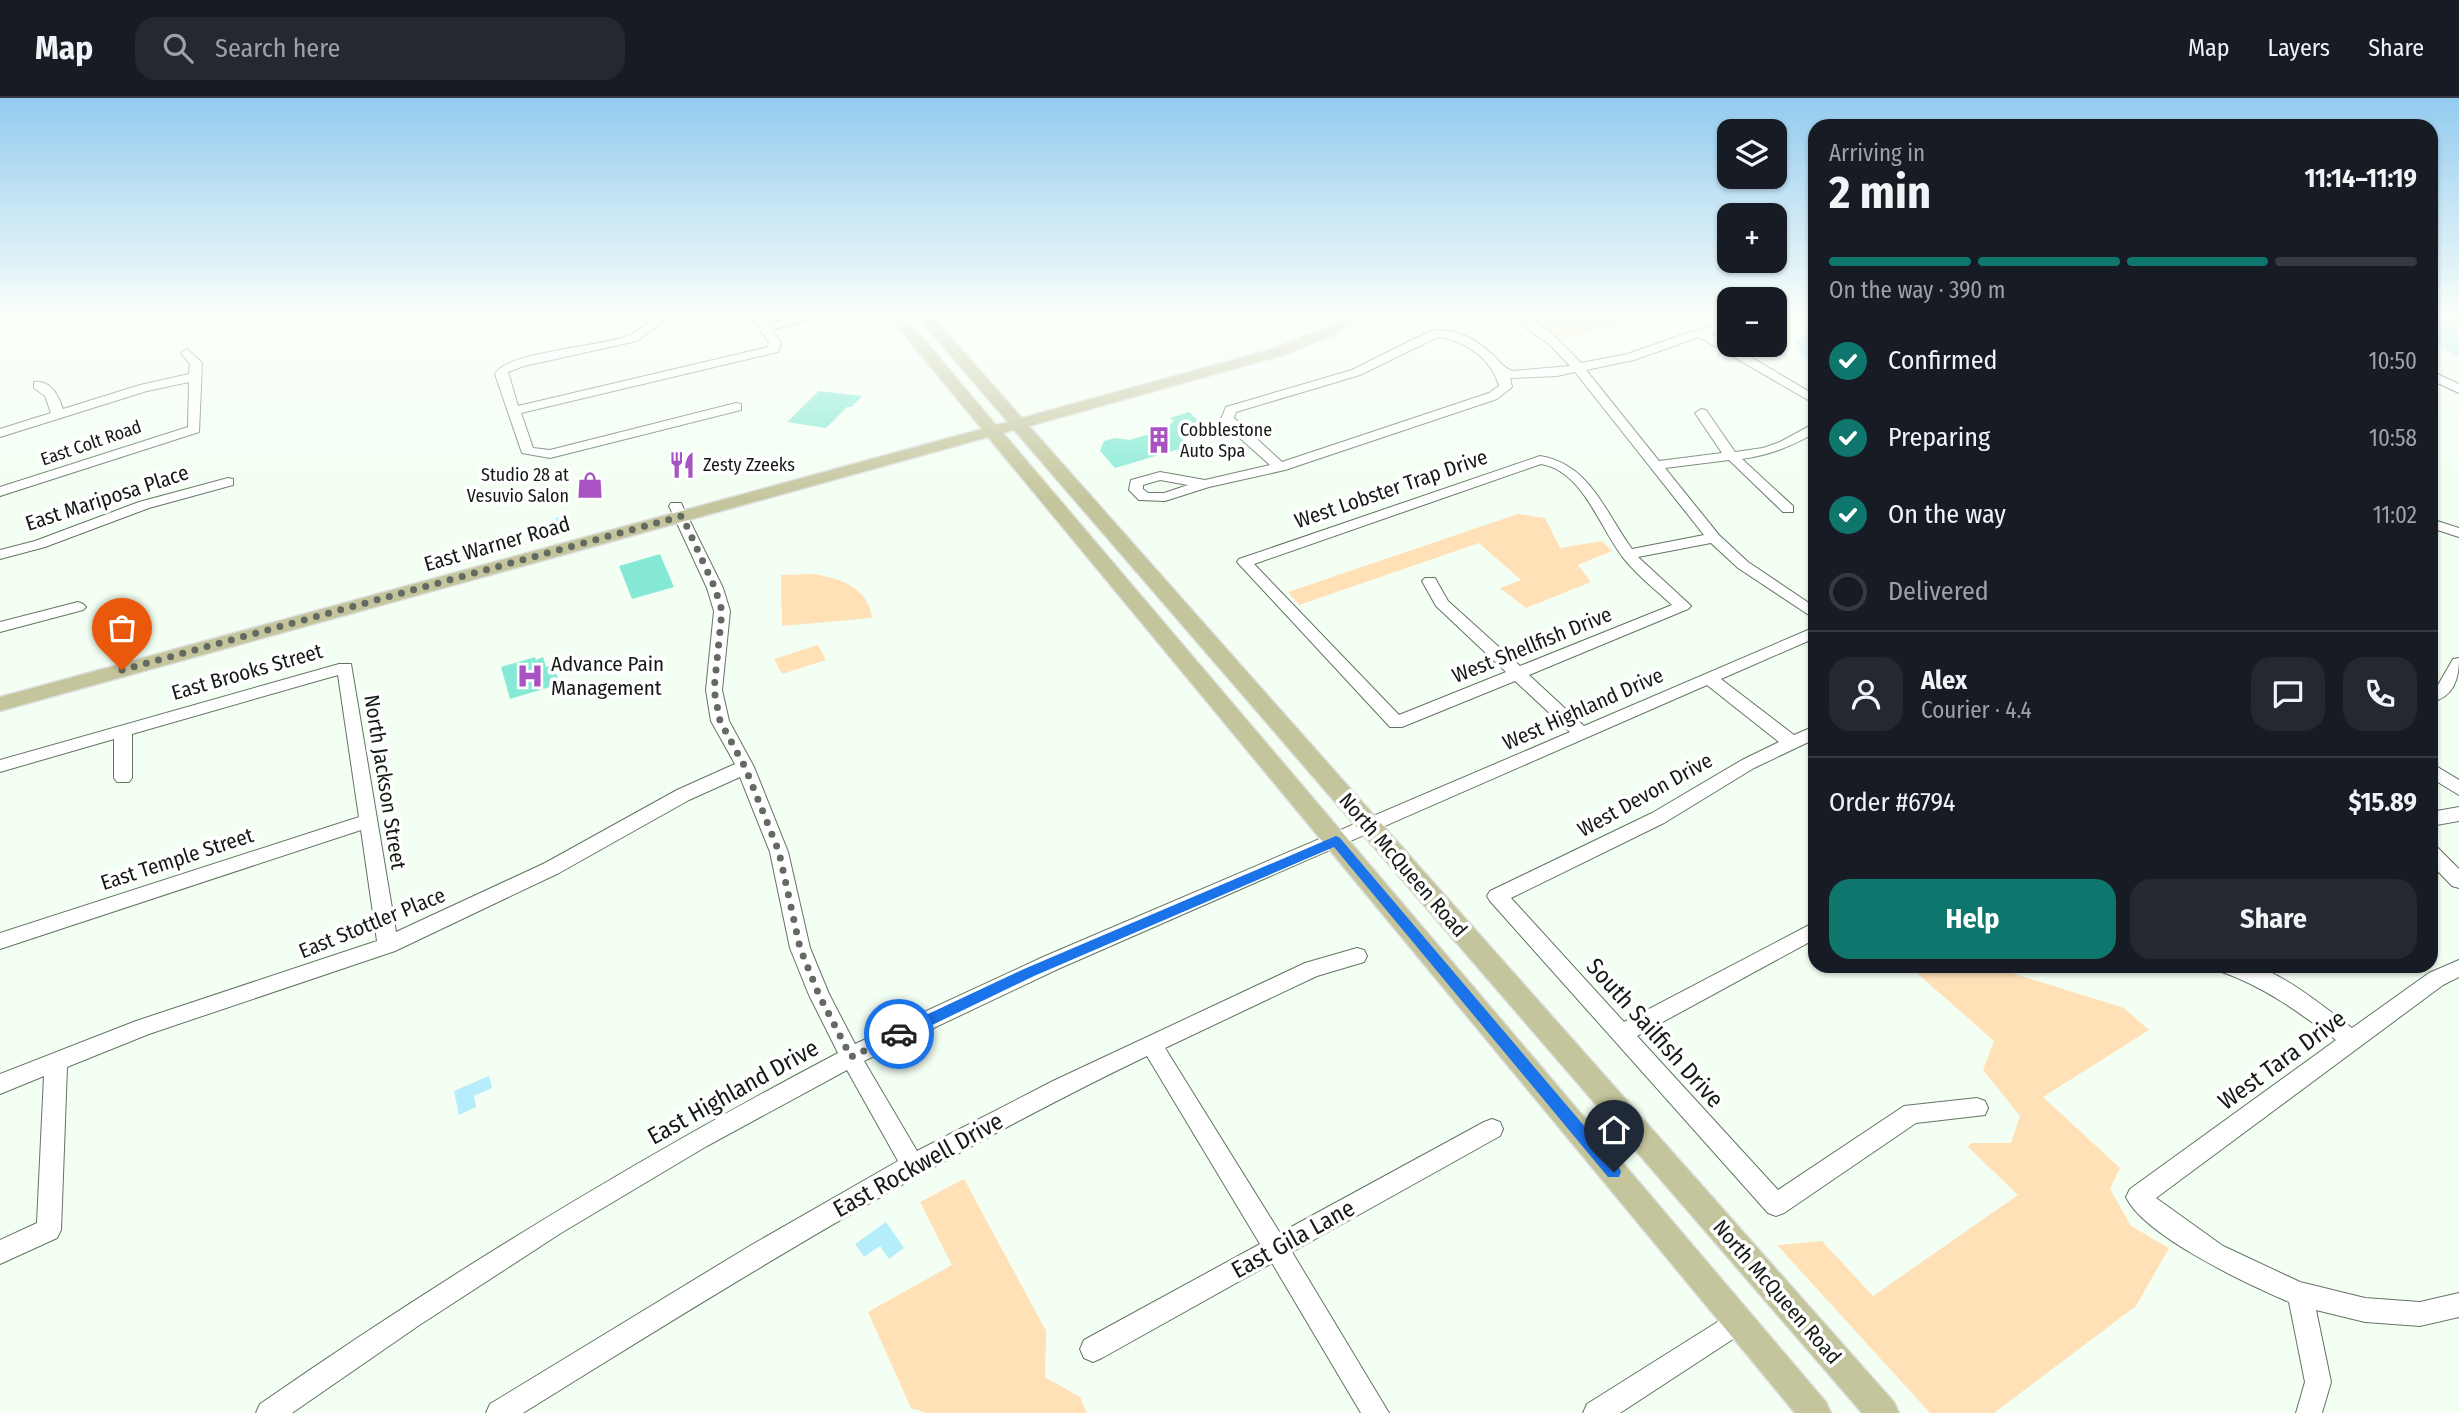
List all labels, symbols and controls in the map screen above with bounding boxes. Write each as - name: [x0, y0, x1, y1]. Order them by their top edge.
- search box: [135, 17, 625, 80]
- text: Map: [35, 28, 93, 68]
- icon: search: [159, 29, 197, 67]
- text: Search here: [215, 33, 340, 64]
- text: Map: [2188, 34, 2230, 62]
- text: Layers: [2268, 34, 2330, 62]
- text: Share: [2368, 34, 2424, 62]
- map controls: [1717, 119, 1787, 357]
- button: layers: [1717, 119, 1787, 189]
- text: Arriving in: [1829, 139, 1925, 167]
- text: 11:14–11:19: [2304, 163, 2417, 194]
- text: 2 min: [1829, 165, 1931, 220]
- button: +: [1717, 203, 1787, 273]
- text: On the way · 390 m: [1829, 276, 2005, 304]
- button: −: [1717, 287, 1787, 357]
- icon: check: [1829, 342, 1867, 380]
- text: Confirmed: [1888, 345, 1998, 376]
- text: 10:50: [2369, 347, 2417, 375]
- street label: East Colt Road: [38, 415, 144, 471]
- place label: Cobblestone Auto Spa: [1180, 419, 1272, 462]
- icon: check: [1829, 419, 1867, 457]
- text: Preparing: [1888, 422, 1990, 453]
- text: 10:58: [2369, 424, 2417, 452]
- building icon: Cobblestone Auto Spa: [1144, 425, 1174, 455]
- street label: West Lobster Trap Drive: [1291, 444, 1491, 534]
- restaurant icon: Zesty Zzeeks: [667, 450, 697, 480]
- place label: Zesty Zzeeks: [703, 454, 795, 476]
- street label: East Mariposa Place: [22, 459, 192, 537]
- place label: Studio 28 at Vesuvio Salon: [467, 464, 569, 507]
- shop icon: Studio 28 at Vesuvio Salon: [575, 470, 605, 500]
- icon: check: [1829, 496, 1867, 534]
- text: On the way: [1888, 499, 2006, 530]
- text: 11:02: [2373, 501, 2417, 529]
- street label: East Warner Road: [421, 511, 573, 577]
- text: Delivered: [1888, 576, 1989, 607]
- pin: [92, 598, 152, 670]
- street label: West Shellfish Drive: [1448, 601, 1616, 689]
- icon: bag: [103, 609, 141, 647]
- street label: East Brooks Street: [168, 638, 326, 706]
- place label: Advance Pain Management: [551, 651, 664, 701]
- button: person: [1829, 657, 1903, 731]
- button: chat: [2251, 657, 2325, 731]
- button: phone: [2343, 657, 2417, 731]
- hospital icon: Advance Pain Management: [515, 661, 545, 691]
- street label: West Highland Drive: [1499, 662, 1667, 756]
- text: Alex: [1921, 665, 1967, 696]
- street label: North Jackson Street: [358, 693, 412, 871]
- text: Courier · 4.4: [1921, 696, 2032, 724]
- street label: West Devon Drive: [1573, 747, 1717, 843]
- text: Order #6794: [1829, 787, 1955, 818]
- text: $15.89: [2348, 787, 2417, 818]
- street label: North McQueen Road: [1333, 788, 1473, 942]
- street label: East Temple Street: [97, 822, 257, 896]
- button: Help: [1829, 879, 2116, 959]
- button: Share: [2130, 879, 2417, 959]
- street label: East Stottler Place: [295, 882, 449, 964]
- street label: South Sailfish Drive: [1581, 953, 1729, 1113]
- courier: [864, 999, 934, 1069]
- street label: West Tara Drive: [2213, 1004, 2351, 1116]
- icon: car: [880, 1015, 918, 1053]
- street label: East Highland Drive: [643, 1034, 823, 1150]
- pin: [1584, 1100, 1644, 1172]
- street label: East Rockwell Drive: [828, 1107, 1008, 1223]
- icon: home: [1595, 1111, 1633, 1149]
- street label: East Gila Lane: [1227, 1194, 1359, 1284]
- street label: North McQueen Road: [1707, 1215, 1847, 1369]

